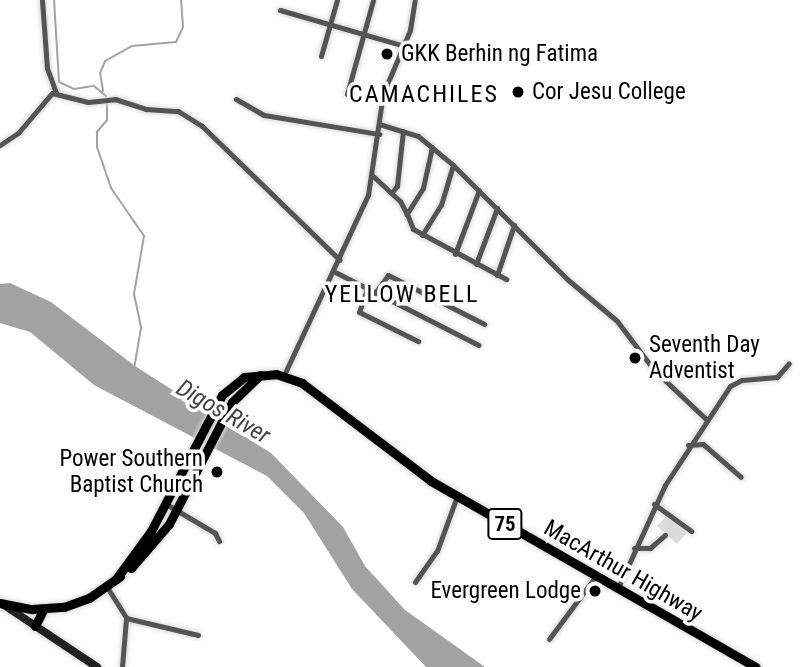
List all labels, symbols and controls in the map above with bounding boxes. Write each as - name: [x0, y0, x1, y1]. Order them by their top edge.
- place label: GKK Berhin ng Fatima: [401, 40, 598, 68]
- marker: GKK Berhin ng Fatima: [379, 46, 395, 62]
- place label: Cor Jesu College: [532, 78, 686, 106]
- district label: CAMACHILES: [350, 81, 498, 109]
- marker: Cor Jesu College: [510, 84, 526, 100]
- district label: YELLOW BELL: [326, 281, 478, 309]
- place label: Seventh Day Adventist: [649, 331, 760, 385]
- marker: Seventh Day Adventist: [627, 350, 643, 366]
- water label: Digos River: [171, 374, 275, 450]
- place label: Power Southern Baptist Church: [59, 445, 203, 499]
- marker: Power Southern Baptist Church: [209, 464, 225, 480]
- road number: 75: [486, 506, 524, 542]
- street label: MacArthur Highway: [539, 514, 707, 628]
- place label: Evergreen Lodge: [430, 577, 581, 605]
- marker: Evergreen Lodge: [587, 583, 603, 599]

